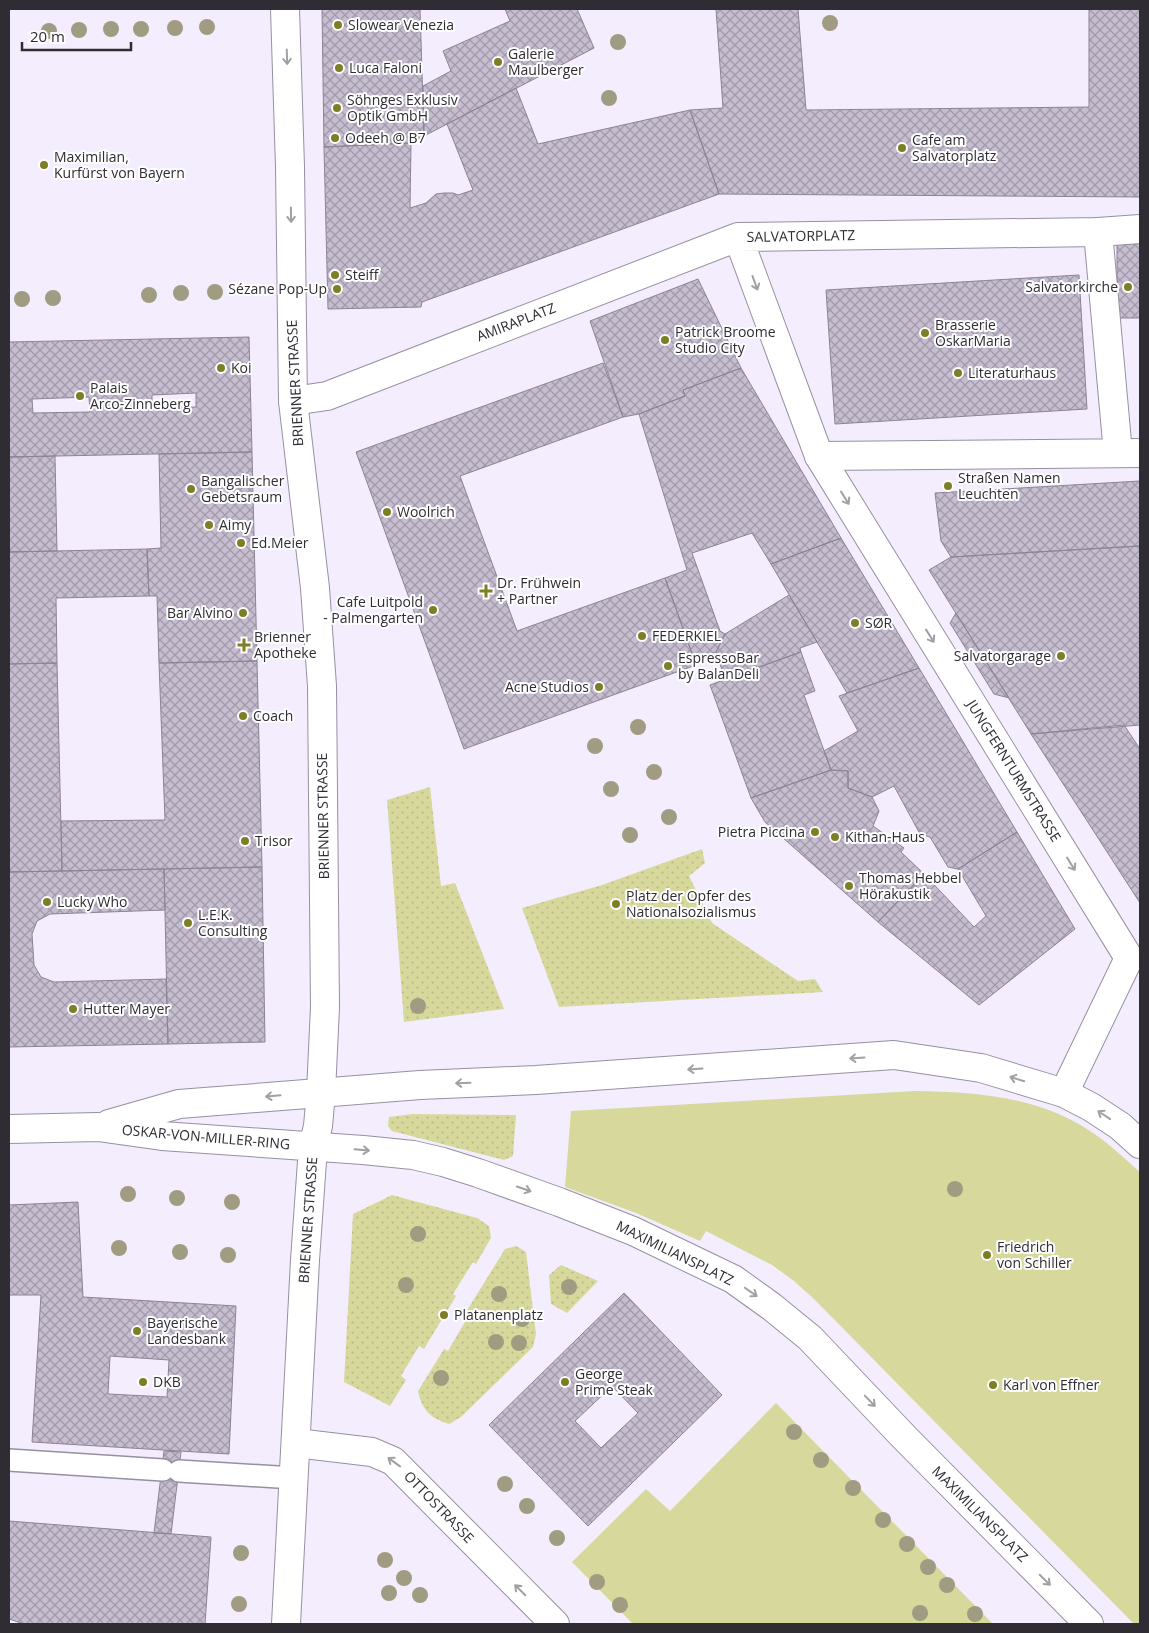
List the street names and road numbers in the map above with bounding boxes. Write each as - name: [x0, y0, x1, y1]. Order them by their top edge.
- street label: SALVATORPLATZ: [747, 225, 855, 246]
- street label: AMIRAPLATZ: [474, 298, 558, 345]
- street label: BRIENNER STRASSE: [282, 319, 307, 447]
- street label: JUNGFERNTURMSTRASSE: [962, 694, 1066, 845]
- street label: BRIENNER STRASSE: [312, 753, 333, 879]
- street label: OSKAR-VON-MILLER-RING: [121, 1120, 291, 1153]
- street label: BRIENNER STRASSE: [294, 1156, 321, 1284]
- street label: MAXIMILIANSPLATZ: [613, 1216, 737, 1289]
- street label: MAXIMILIANSPLATZ: [928, 1461, 1033, 1566]
- street label: OTTOSTRASSE: [400, 1467, 479, 1547]

